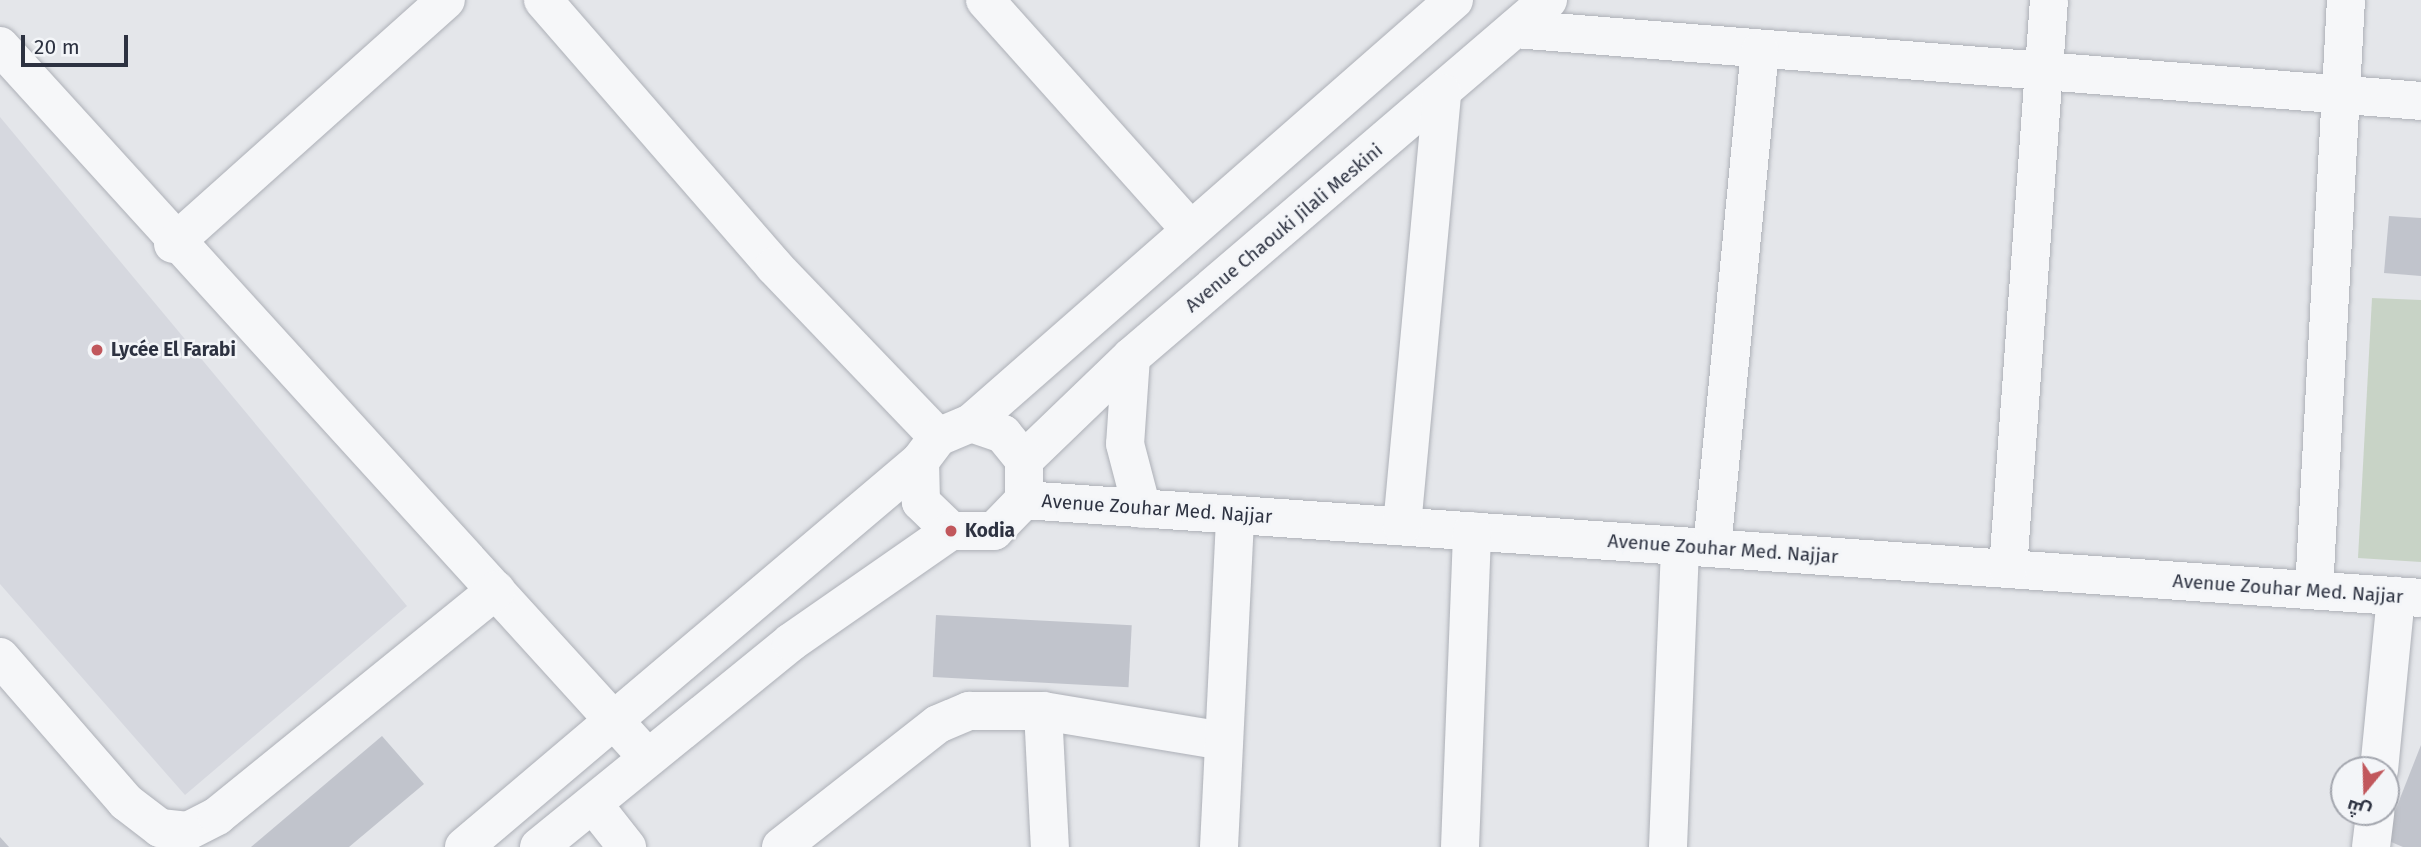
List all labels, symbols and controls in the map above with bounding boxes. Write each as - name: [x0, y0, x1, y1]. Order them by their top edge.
- scale bar: [24, 21, 131, 65]
- text: 20 m: [34, 34, 80, 60]
- street label: Avenue Chaouki Jilali Meskini: [1181, 139, 1387, 317]
- place label: Lycée El Farabi: [111, 339, 236, 361]
- marker: Lycée El Farabi: [89, 342, 105, 358]
- street label: Avenue Zouhar Med. Najjar: [1041, 490, 1273, 528]
- place label: Kodia: [965, 520, 1015, 542]
- marker: Kodia: [943, 523, 959, 539]
- street label: Avenue Zouhar Med. Najjar: [1607, 530, 1839, 568]
- street label: Avenue Zouhar Med. Najjar: [2172, 570, 2404, 608]
- north arrow: [2330, 756, 2400, 826]
- text: ش: [2343, 795, 2374, 824]

